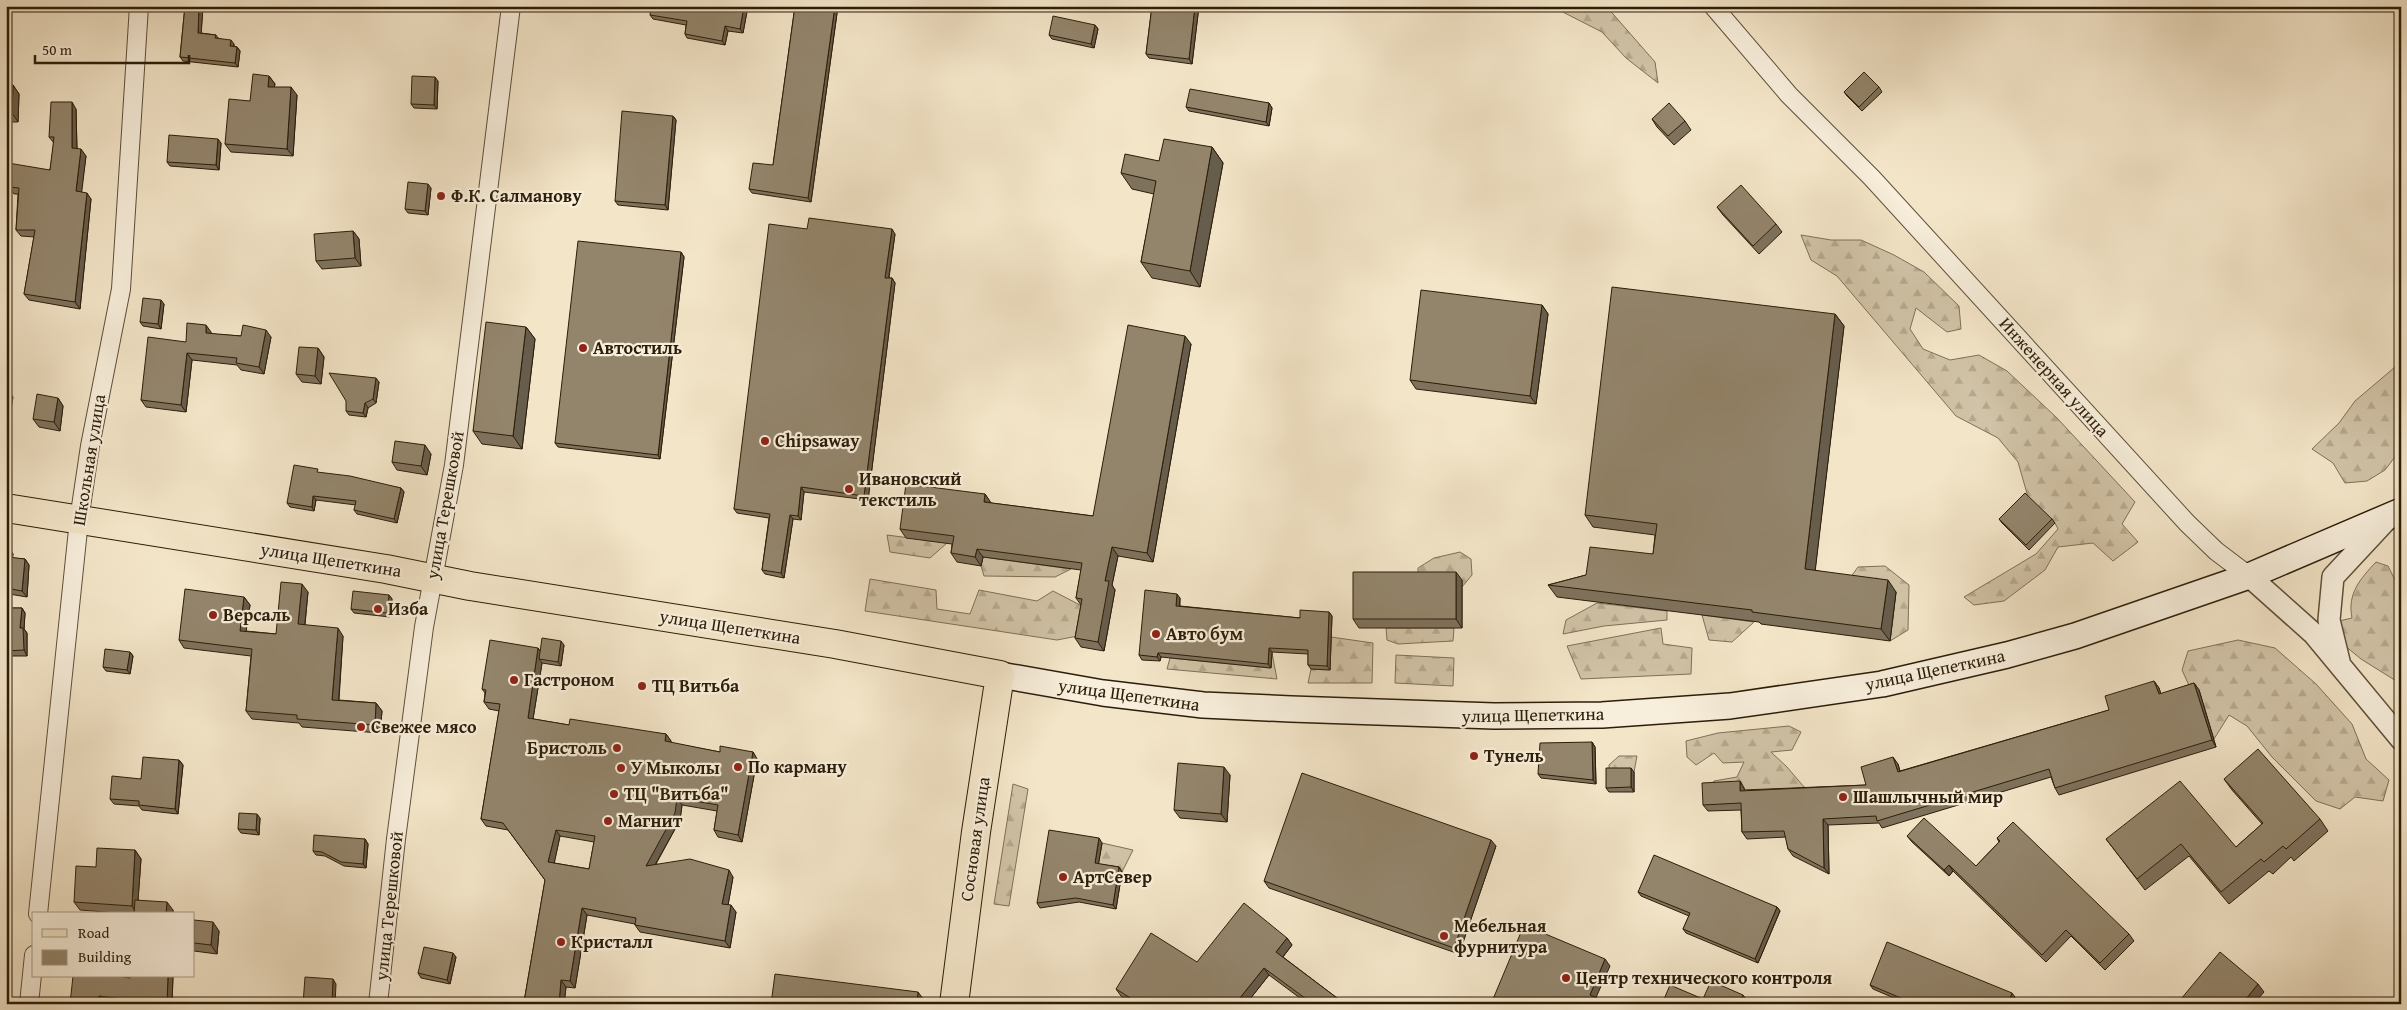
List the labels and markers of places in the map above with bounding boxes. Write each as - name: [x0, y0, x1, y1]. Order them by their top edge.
- place label: Ф.К. Салманову: [451, 182, 582, 209]
- marker: Ф.К. Салманову: [435, 190, 447, 202]
- place label: Автостиль: [593, 334, 682, 361]
- marker: Автостиль: [577, 342, 589, 354]
- place label: Chipsaway: [775, 427, 860, 454]
- marker: Chipsaway: [759, 435, 771, 447]
- place label: Ивановский текстиль: [859, 465, 962, 513]
- marker: Ивановский текстиль: [843, 483, 855, 495]
- place label: Изба: [388, 595, 429, 622]
- place label: Версаль: [223, 601, 291, 628]
- marker: Изба: [372, 603, 384, 615]
- marker: Версаль: [207, 609, 219, 621]
- place label: Авто бум: [1166, 620, 1243, 647]
- marker: Авто бум: [1150, 628, 1162, 640]
- place label: Гастроном: [524, 666, 615, 693]
- place label: ТЦ Витьба: [652, 672, 740, 699]
- marker: Гастроном: [508, 674, 520, 686]
- marker: ТЦ Витьба: [636, 680, 648, 692]
- place label: Свежее мясо: [371, 713, 477, 740]
- marker: Свежее мясо: [355, 721, 367, 733]
- place label: Бристоль: [527, 734, 607, 761]
- marker: Бристоль: [611, 742, 623, 754]
- place label: Тунель: [1484, 742, 1544, 769]
- marker: Тунель: [1468, 750, 1480, 762]
- place label: По карману: [748, 753, 847, 780]
- place label: У Мыколы: [631, 754, 720, 781]
- marker: По карману: [732, 761, 744, 773]
- marker: У Мыколы: [615, 762, 627, 774]
- place label: ТЦ "Витьба": [624, 780, 729, 807]
- place label: Шашлычный мир: [1853, 783, 2003, 810]
- marker: ТЦ "Витьба": [608, 788, 620, 800]
- marker: Шашлычный мир: [1837, 791, 1849, 803]
- place label: Магнит: [618, 807, 683, 834]
- marker: Магнит: [602, 815, 614, 827]
- place label: АртСевер: [1073, 863, 1152, 890]
- marker: АртСевер: [1057, 871, 1069, 883]
- place label: Мебельная фурнитура: [1454, 912, 1548, 960]
- place label: Кристалл: [571, 928, 653, 955]
- marker: Мебельная фурнитура: [1438, 930, 1450, 942]
- marker: Кристалл: [555, 936, 567, 948]
- place label: Центр технического контроля: [1576, 964, 1833, 991]
- marker: Центр технического контроля: [1560, 972, 1572, 984]

